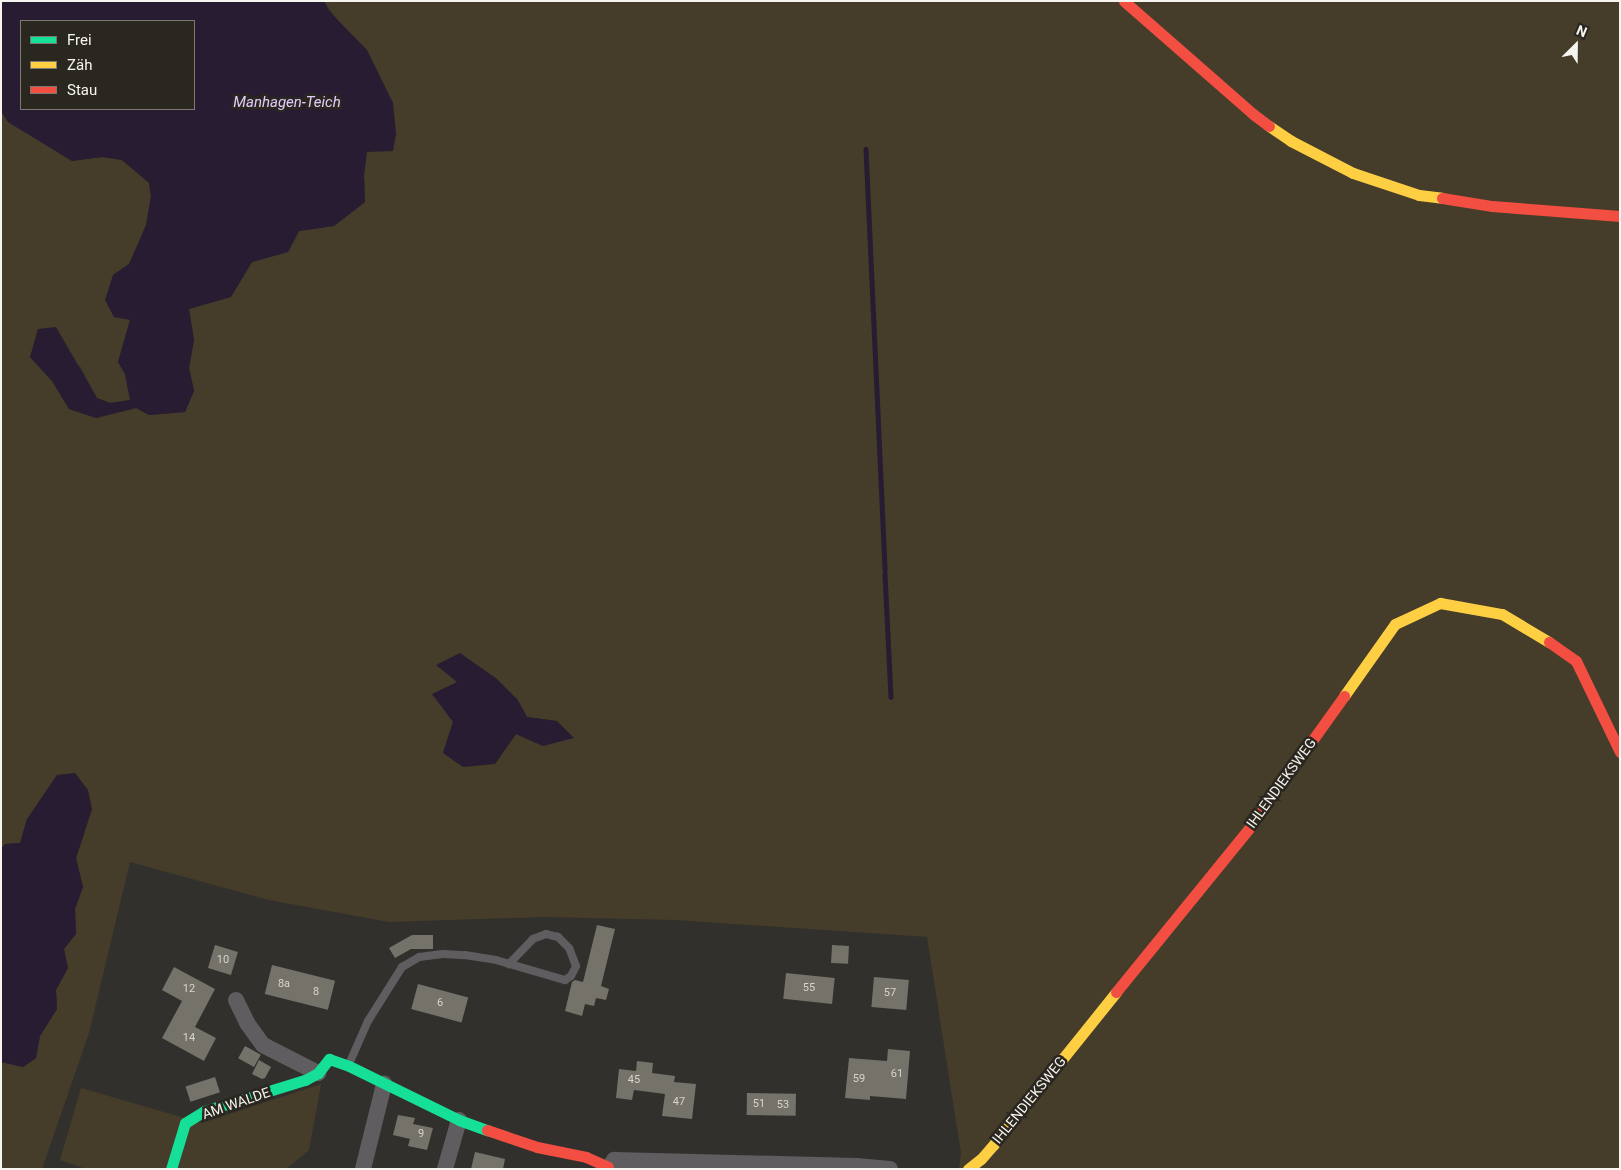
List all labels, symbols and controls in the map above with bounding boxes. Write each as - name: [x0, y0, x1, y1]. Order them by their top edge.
- legend: [20, 20, 195, 110]
- north arrow: [1551, 20, 1601, 70]
- text: N: [1574, 22, 1590, 40]
- text: Frei: [67, 31, 92, 49]
- text: Zäh: [67, 56, 92, 74]
- text: Stau: [67, 81, 97, 99]
- water label: Manhagen-Teich: [233, 94, 341, 112]
- street label: IHLENDIEKSWEG: [1243, 735, 1319, 831]
- house number: 10: [217, 953, 229, 967]
- house number: 8a: [278, 977, 290, 991]
- house number: 55: [803, 981, 815, 995]
- house number: 12: [183, 982, 195, 996]
- house number: 8: [313, 985, 319, 999]
- house number: 57: [884, 986, 896, 1000]
- house number: 6: [437, 996, 443, 1010]
- house number: 14: [183, 1031, 195, 1045]
- street label: IHLENDIEKSWEG: [989, 1053, 1069, 1147]
- house number: 61: [891, 1067, 903, 1081]
- house number: 59: [853, 1072, 865, 1086]
- house number: 45: [628, 1073, 640, 1087]
- street label: AM WALDE: [200, 1084, 272, 1122]
- house number: 47: [673, 1095, 685, 1109]
- house number: 51: [753, 1097, 765, 1111]
- house number: 53: [777, 1098, 789, 1112]
- house number: 9: [418, 1127, 424, 1141]

